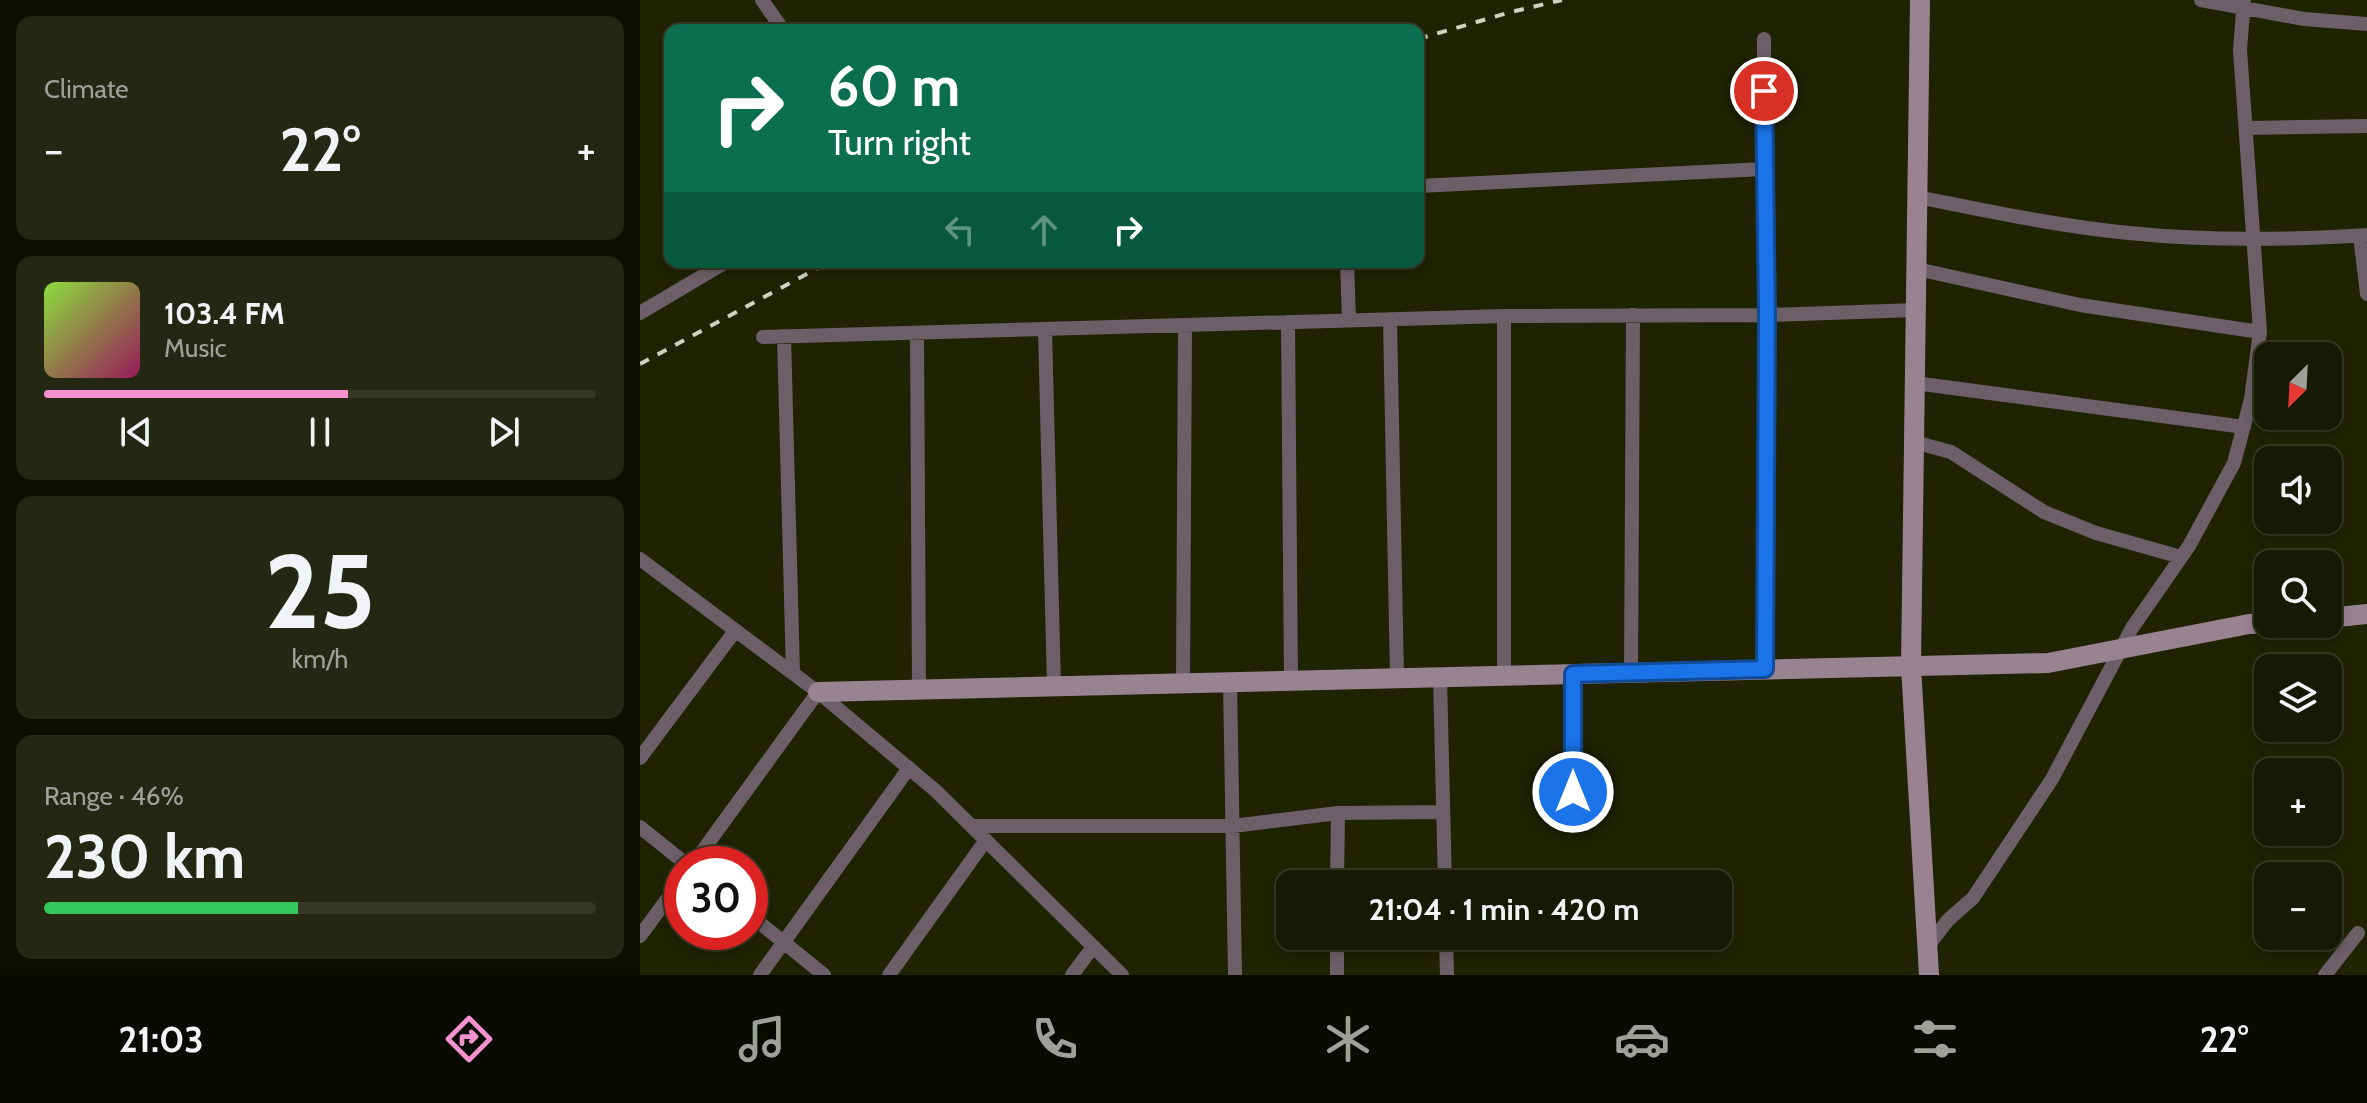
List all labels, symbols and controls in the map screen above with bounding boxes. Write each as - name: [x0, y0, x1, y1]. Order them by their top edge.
- text: 60 m: [828, 52, 960, 120]
- icon: right: [696, 56, 800, 160]
- pin: [1730, 57, 1798, 125]
- icon: arrive: [1742, 69, 1786, 113]
- text: Climate: [44, 73, 129, 105]
- text: 22°: [280, 113, 360, 186]
- text: Turn right: [828, 120, 971, 164]
- text: −: [44, 123, 63, 176]
- text: +: [577, 123, 596, 176]
- icon: left: [938, 208, 982, 252]
- icon: ahead: [1022, 208, 1066, 252]
- icon: right: [1106, 208, 1150, 252]
- text: 103.4 FM: [164, 295, 285, 332]
- text: Music: [164, 332, 227, 364]
- north arrow: [2254, 342, 2342, 430]
- map controls: [2254, 342, 2342, 950]
- icon: previous: [114, 410, 158, 454]
- icon: pause: [298, 410, 342, 454]
- icon: next: [482, 410, 526, 454]
- button: sound: [2254, 446, 2342, 534]
- text: 25: [265, 528, 375, 654]
- button: search: [2254, 550, 2342, 638]
- text: km/h: [292, 643, 348, 675]
- button: layers: [2254, 654, 2342, 742]
- position arrow: [1531, 750, 1615, 834]
- button: +: [2254, 758, 2342, 846]
- text: Range · 46%: [44, 780, 184, 812]
- text: 230 km: [44, 820, 245, 893]
- speed limit sign: 30: [664, 846, 768, 950]
- button: −: [2254, 862, 2342, 950]
- text: 21:04 · 1 min · 420 m: [1369, 891, 1639, 928]
- icon: directions: [441, 1011, 497, 1067]
- icon: music: [734, 1011, 790, 1067]
- icon: phone: [1027, 1011, 1083, 1067]
- icon: climate: [1320, 1011, 1376, 1067]
- icon: car: [1614, 1011, 1670, 1067]
- icon: filters: [1907, 1011, 1963, 1067]
- text: 21:03: [119, 1017, 204, 1061]
- text: 22°: [2200, 1017, 2248, 1061]

